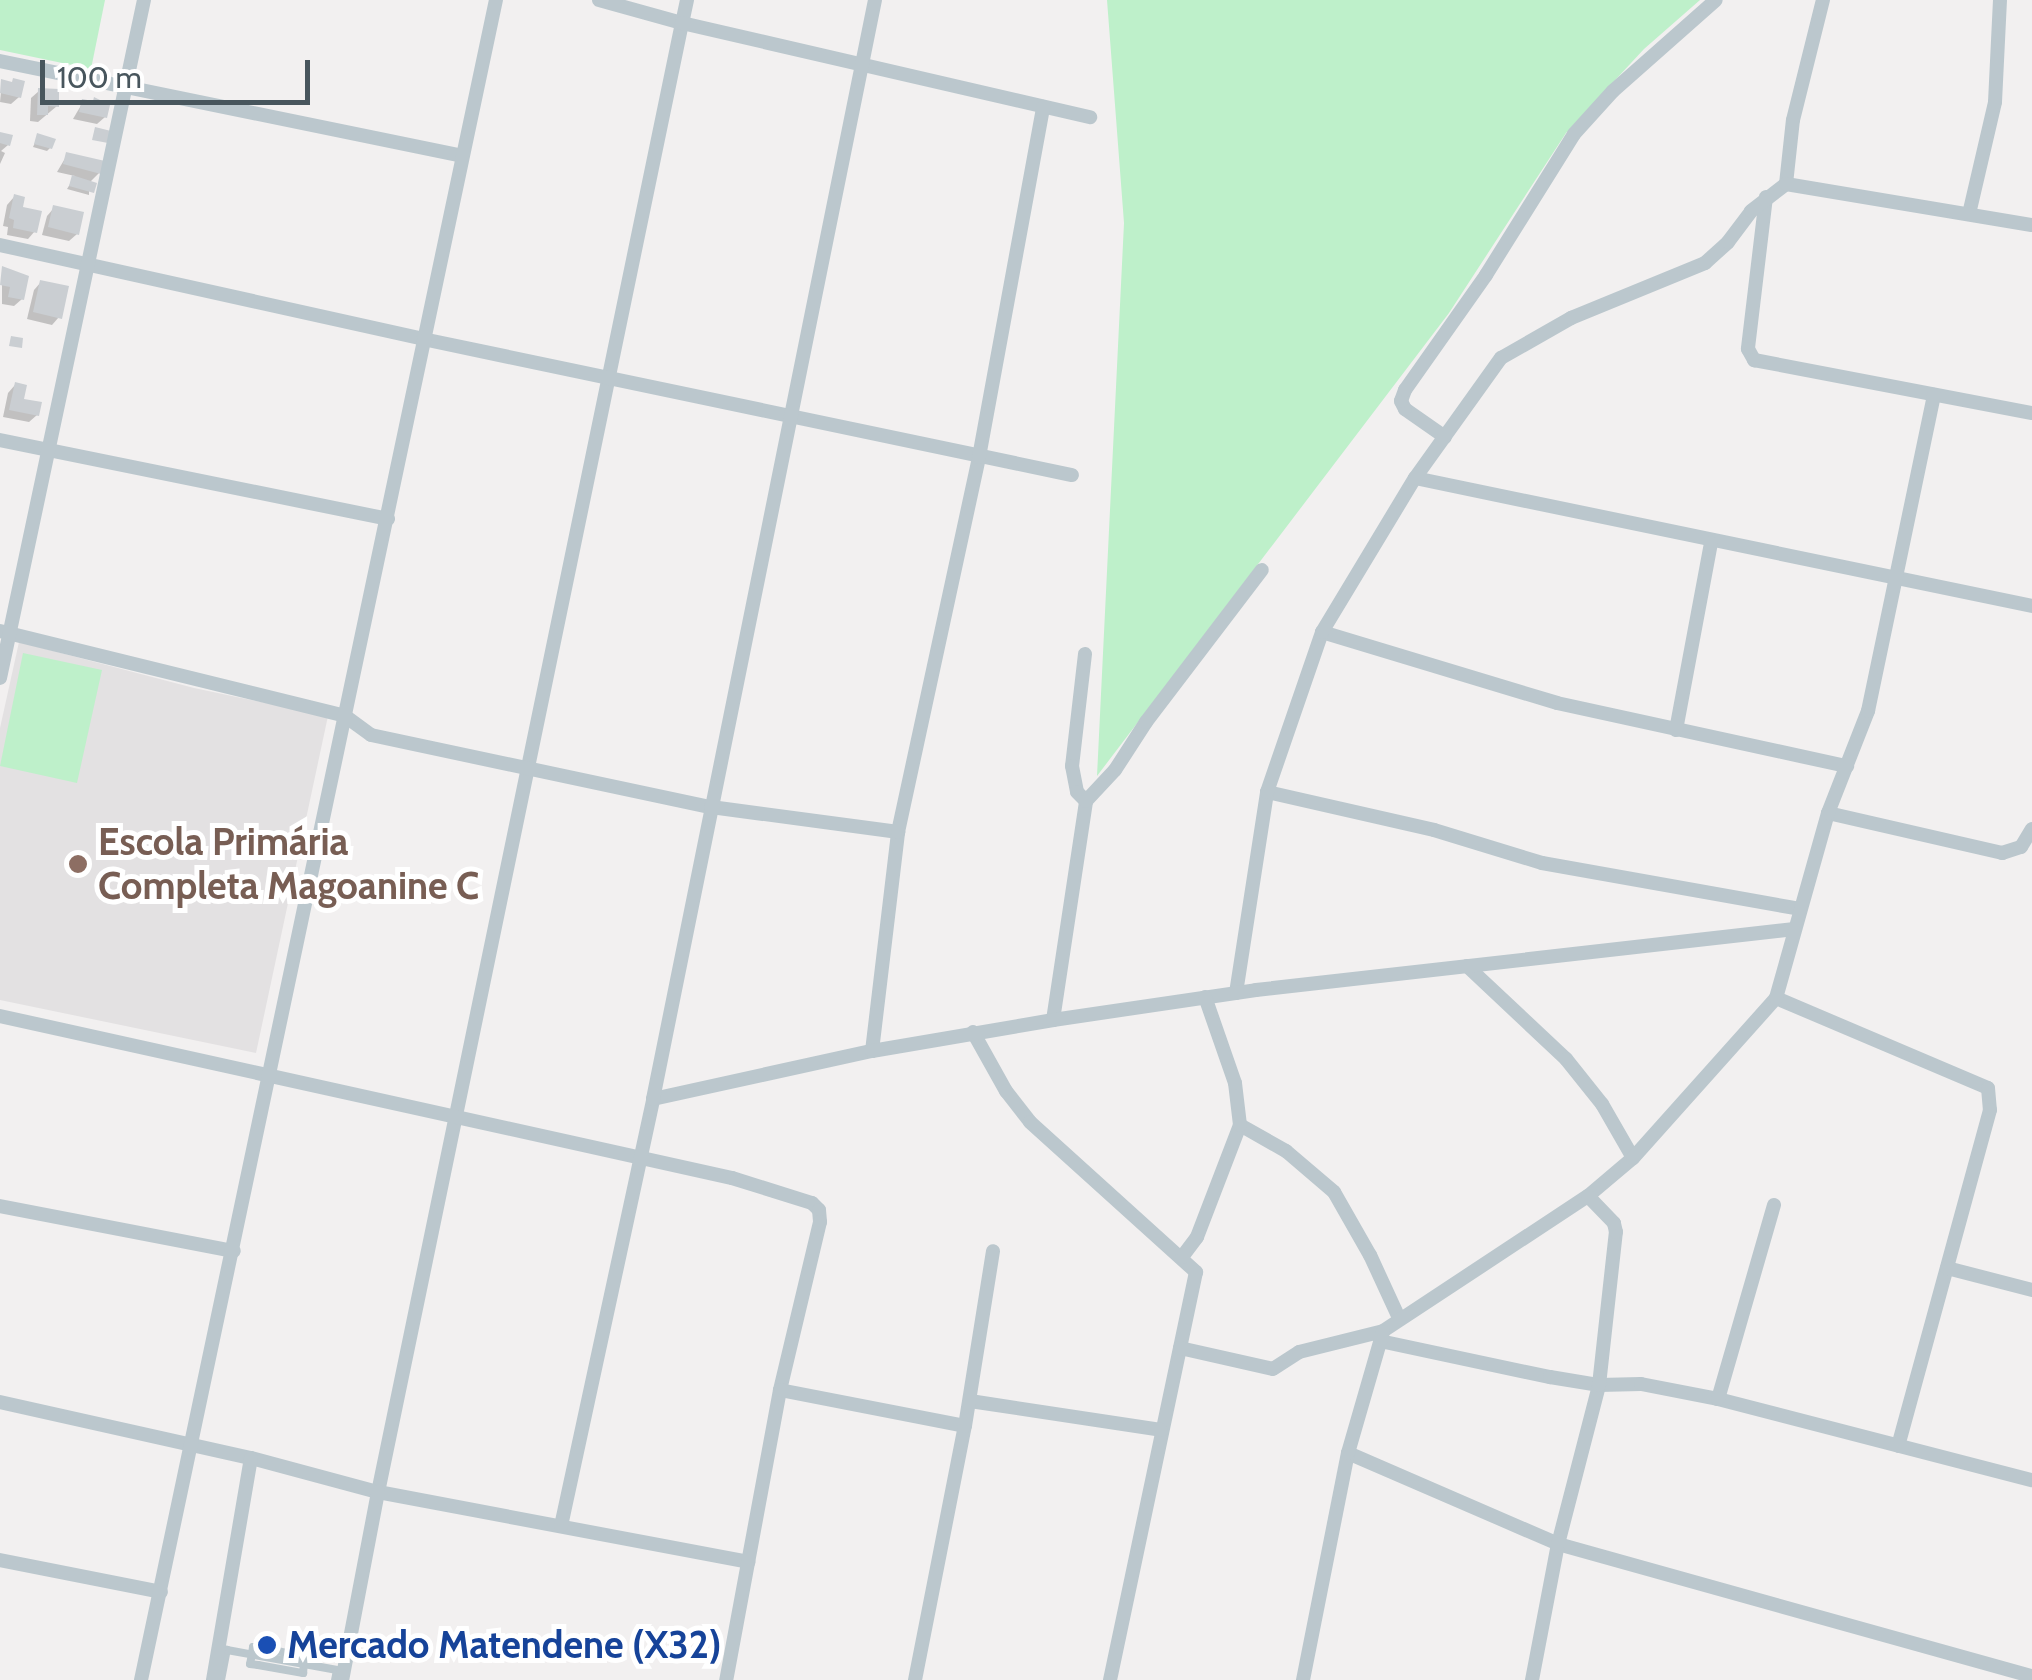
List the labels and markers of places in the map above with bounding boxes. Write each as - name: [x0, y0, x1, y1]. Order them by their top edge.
- place label: Escola Primária Completa Magoanine C: [98, 819, 479, 908]
- marker: Escola Primária Completa Magoanine C: [67, 853, 89, 875]
- place label: Mercado Matendene (X32): [287, 1622, 721, 1668]
- marker: Mercado Matendene (X32): [256, 1634, 278, 1656]

